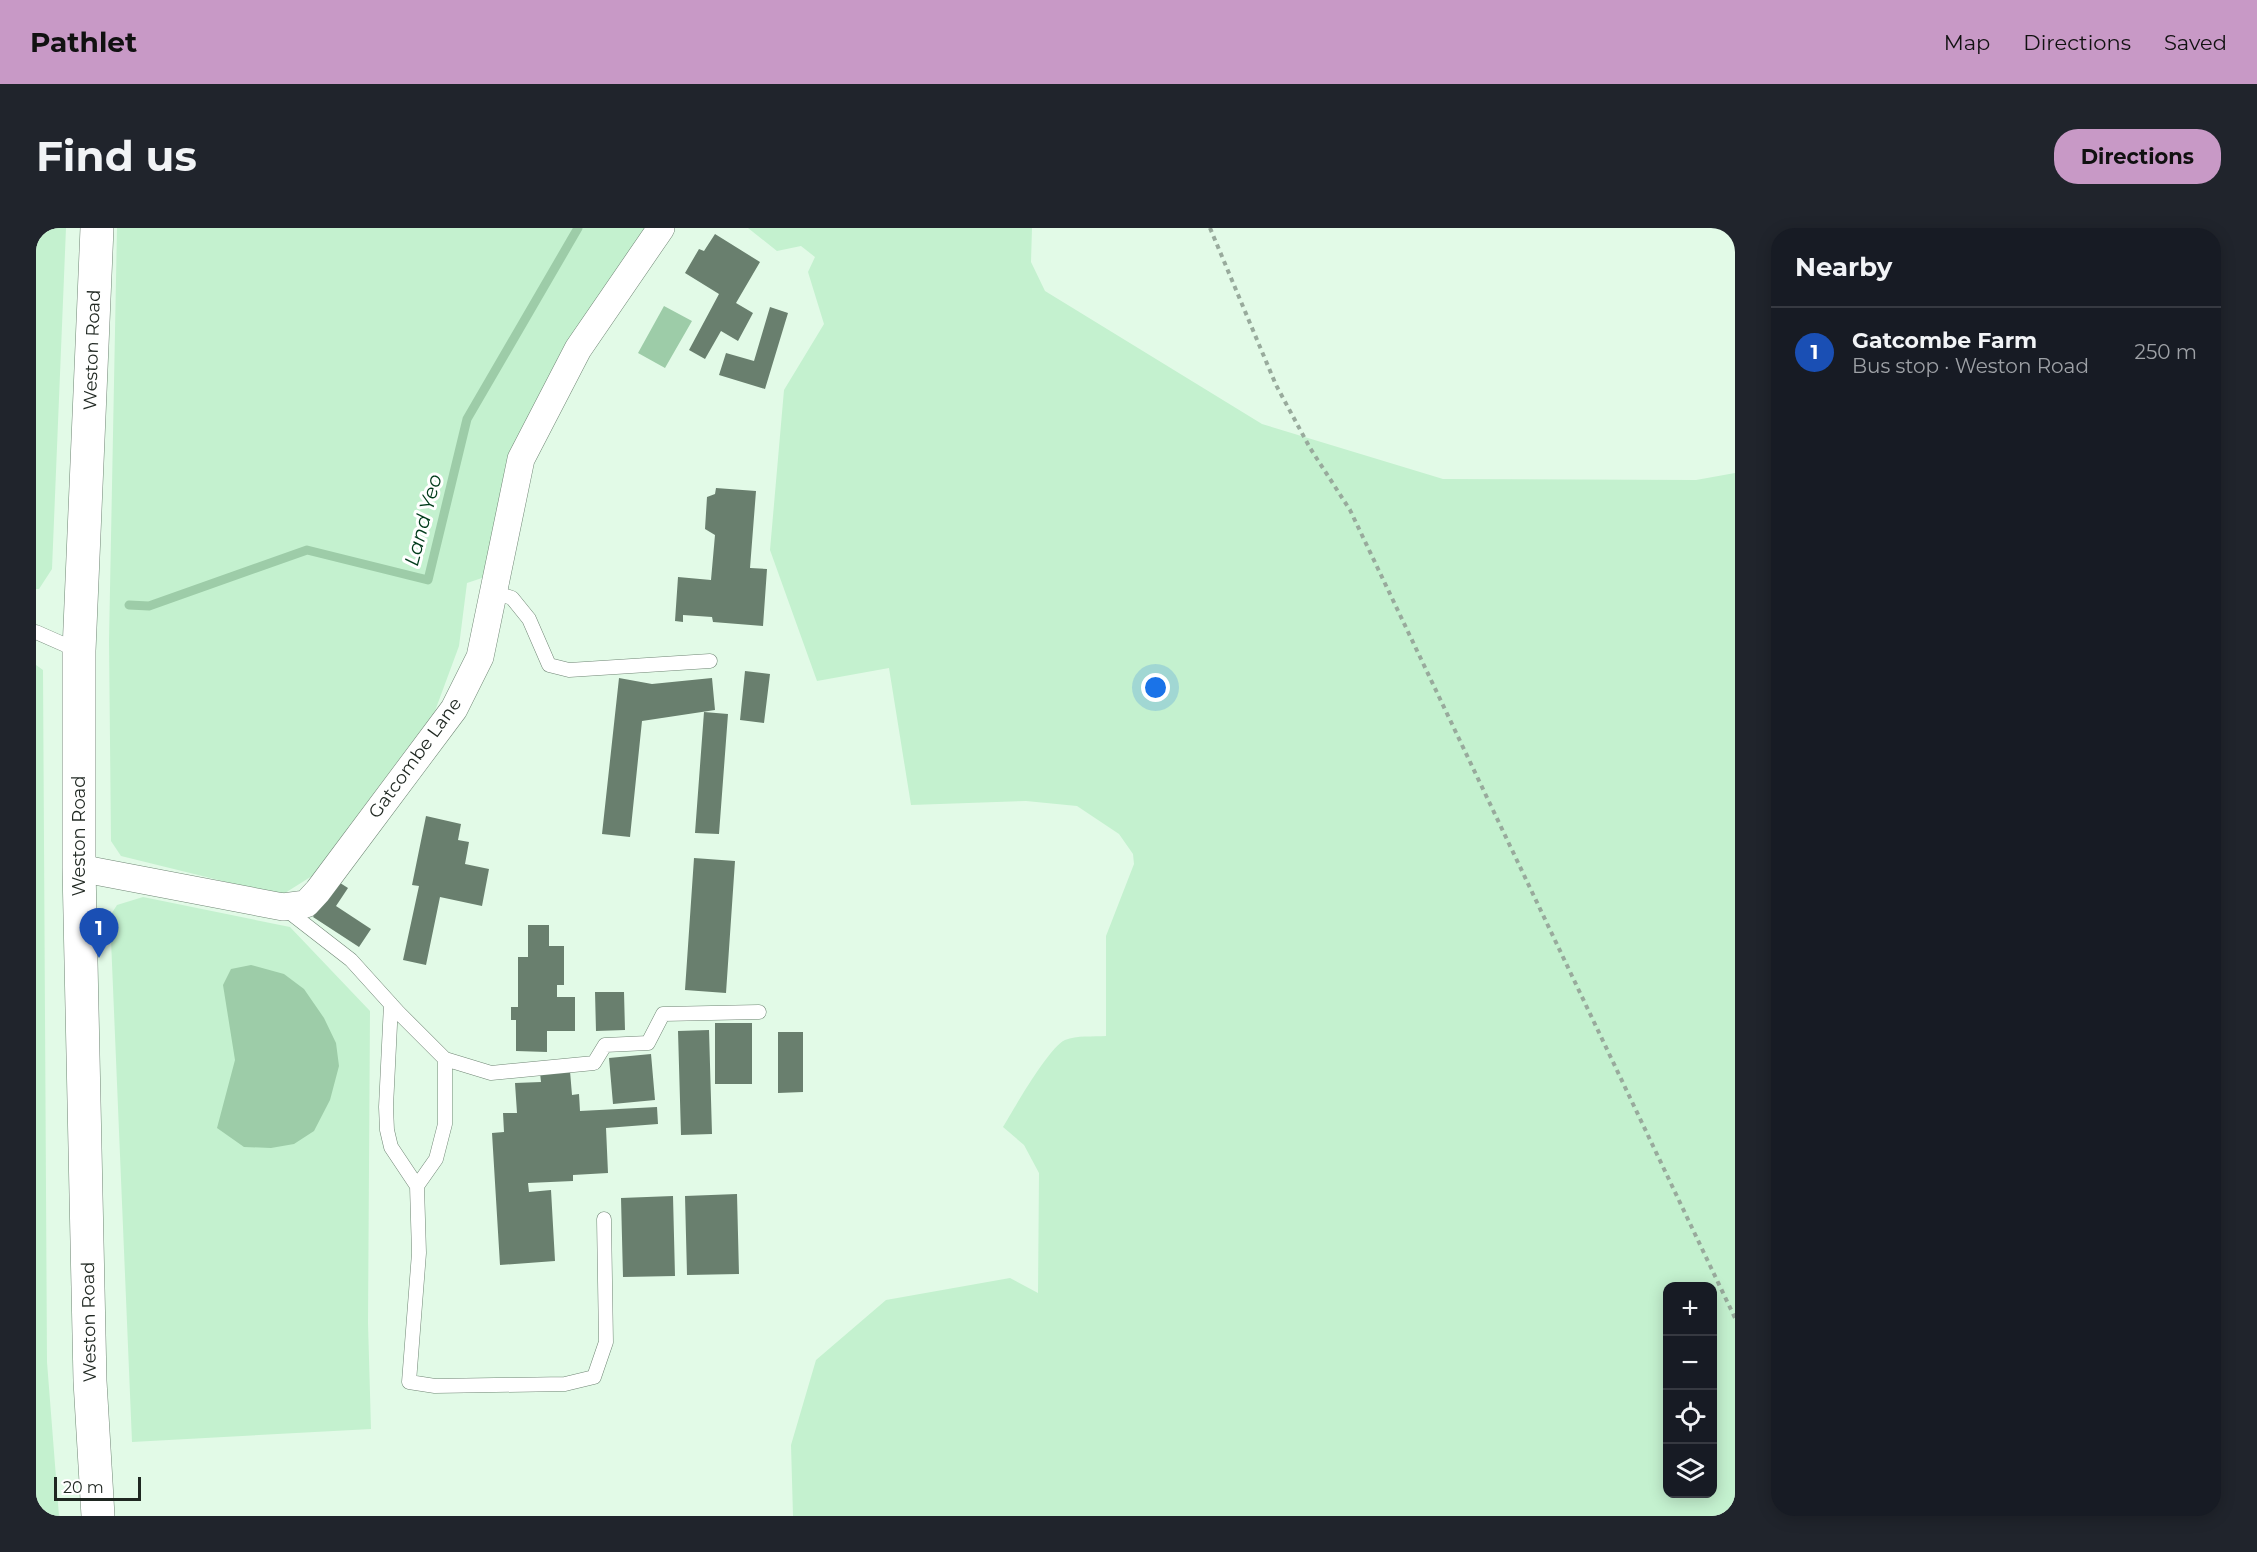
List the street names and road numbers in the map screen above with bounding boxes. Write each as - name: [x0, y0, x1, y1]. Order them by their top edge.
- street label: Weston Road: [79, 289, 105, 411]
- street label: Gatcombe Lane: [364, 693, 466, 823]
- street label: Weston Road: [68, 776, 90, 896]
- street label: Weston Road: [77, 1261, 101, 1383]

